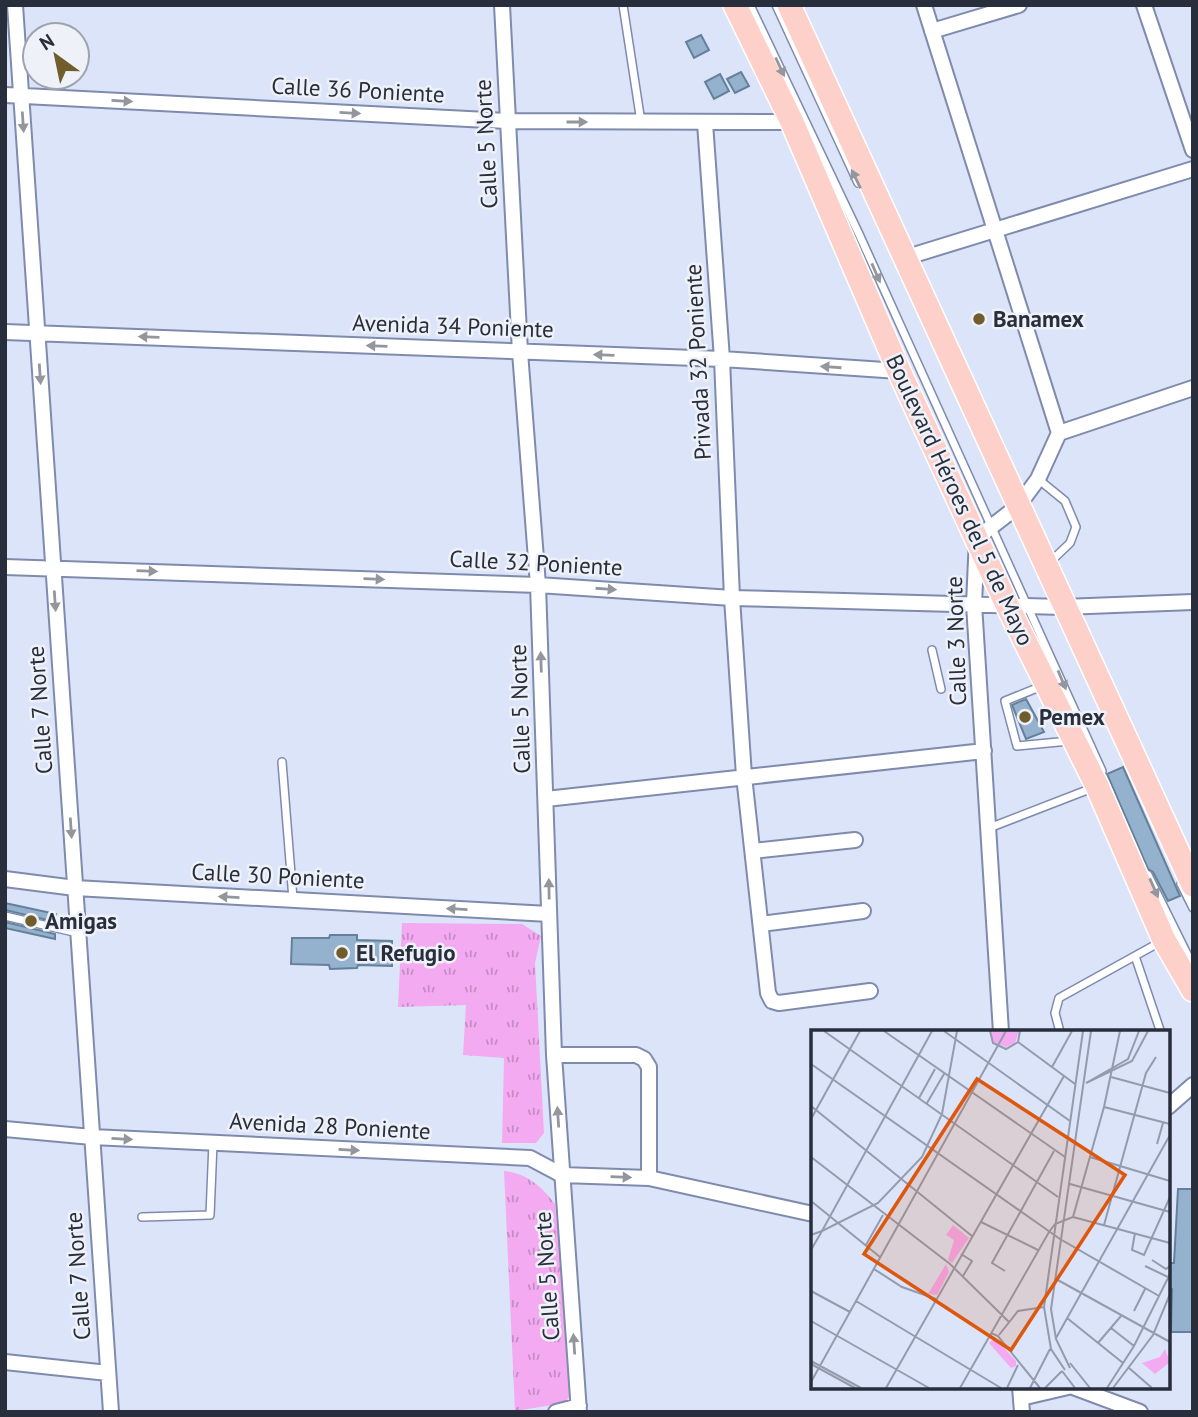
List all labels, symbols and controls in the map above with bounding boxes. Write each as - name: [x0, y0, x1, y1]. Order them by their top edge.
- north arrow: [21, 21, 91, 91]
- text: N: [35, 28, 59, 55]
- one-way arrow: [774, 57, 785, 77]
- street label: Calle 36 Poniente: [271, 70, 445, 109]
- street label: Calle 5 Norte: [468, 79, 503, 210]
- one-way arrow: [112, 95, 134, 106]
- one-way arrow: [339, 107, 361, 118]
- one-way arrow: [18, 111, 29, 133]
- one-way arrow: [566, 116, 588, 128]
- one-way arrow: [851, 169, 862, 189]
- street label: Privada 32 Poniente: [678, 263, 717, 461]
- one-way arrow: [870, 263, 882, 283]
- place label: Banamex: [993, 304, 1084, 333]
- street label: Avenida 34 Poniente: [352, 307, 554, 344]
- marker: Banamex: [971, 311, 987, 327]
- one-way arrow: [138, 331, 160, 342]
- one-way arrow: [365, 341, 387, 352]
- one-way arrow: [593, 349, 615, 361]
- street label: Boulevard Héroes del 5 de Mayo: [880, 350, 1041, 650]
- one-way arrow: [820, 361, 842, 372]
- one-way arrow: [34, 363, 45, 385]
- street label: Calle 32 Poniente: [449, 543, 623, 582]
- one-way arrow: [136, 566, 158, 577]
- one-way arrow: [364, 573, 386, 585]
- street label: Calle 3 Norte: [939, 576, 972, 706]
- one-way arrow: [595, 584, 617, 595]
- one-way arrow: [50, 590, 61, 612]
- street label: Calle 5 Norte: [503, 644, 536, 774]
- street label: Calle 7 Norte: [21, 645, 58, 775]
- one-way arrow: [535, 651, 547, 673]
- one-way arrow: [1057, 670, 1068, 691]
- place label: Pemex: [1039, 702, 1105, 731]
- marker: Pemex: [1017, 709, 1033, 725]
- one-way arrow: [66, 817, 77, 839]
- street label: Calle 30 Poniente: [191, 856, 365, 895]
- one-way arrow: [543, 878, 554, 900]
- one-way arrow: [1149, 878, 1160, 899]
- one-way arrow: [218, 891, 240, 902]
- one-way arrow: [445, 903, 467, 914]
- place label: Amigas: [45, 906, 117, 935]
- marker: Amigas: [23, 913, 39, 929]
- place label: El Refugio: [356, 938, 456, 967]
- marker: El Refugio: [334, 945, 350, 961]
- inset map: [811, 1030, 1170, 1389]
- one-way arrow: [553, 1105, 564, 1127]
- street label: Avenida 28 Poniente: [229, 1106, 431, 1145]
- one-way arrow: [111, 1133, 133, 1144]
- one-way arrow: [339, 1144, 361, 1155]
- one-way arrow: [611, 1172, 633, 1183]
- street label: Calle 5 Norte: [528, 1210, 565, 1342]
- street label: Calle 7 Norte: [59, 1211, 96, 1341]
- one-way arrow: [568, 1332, 579, 1354]

